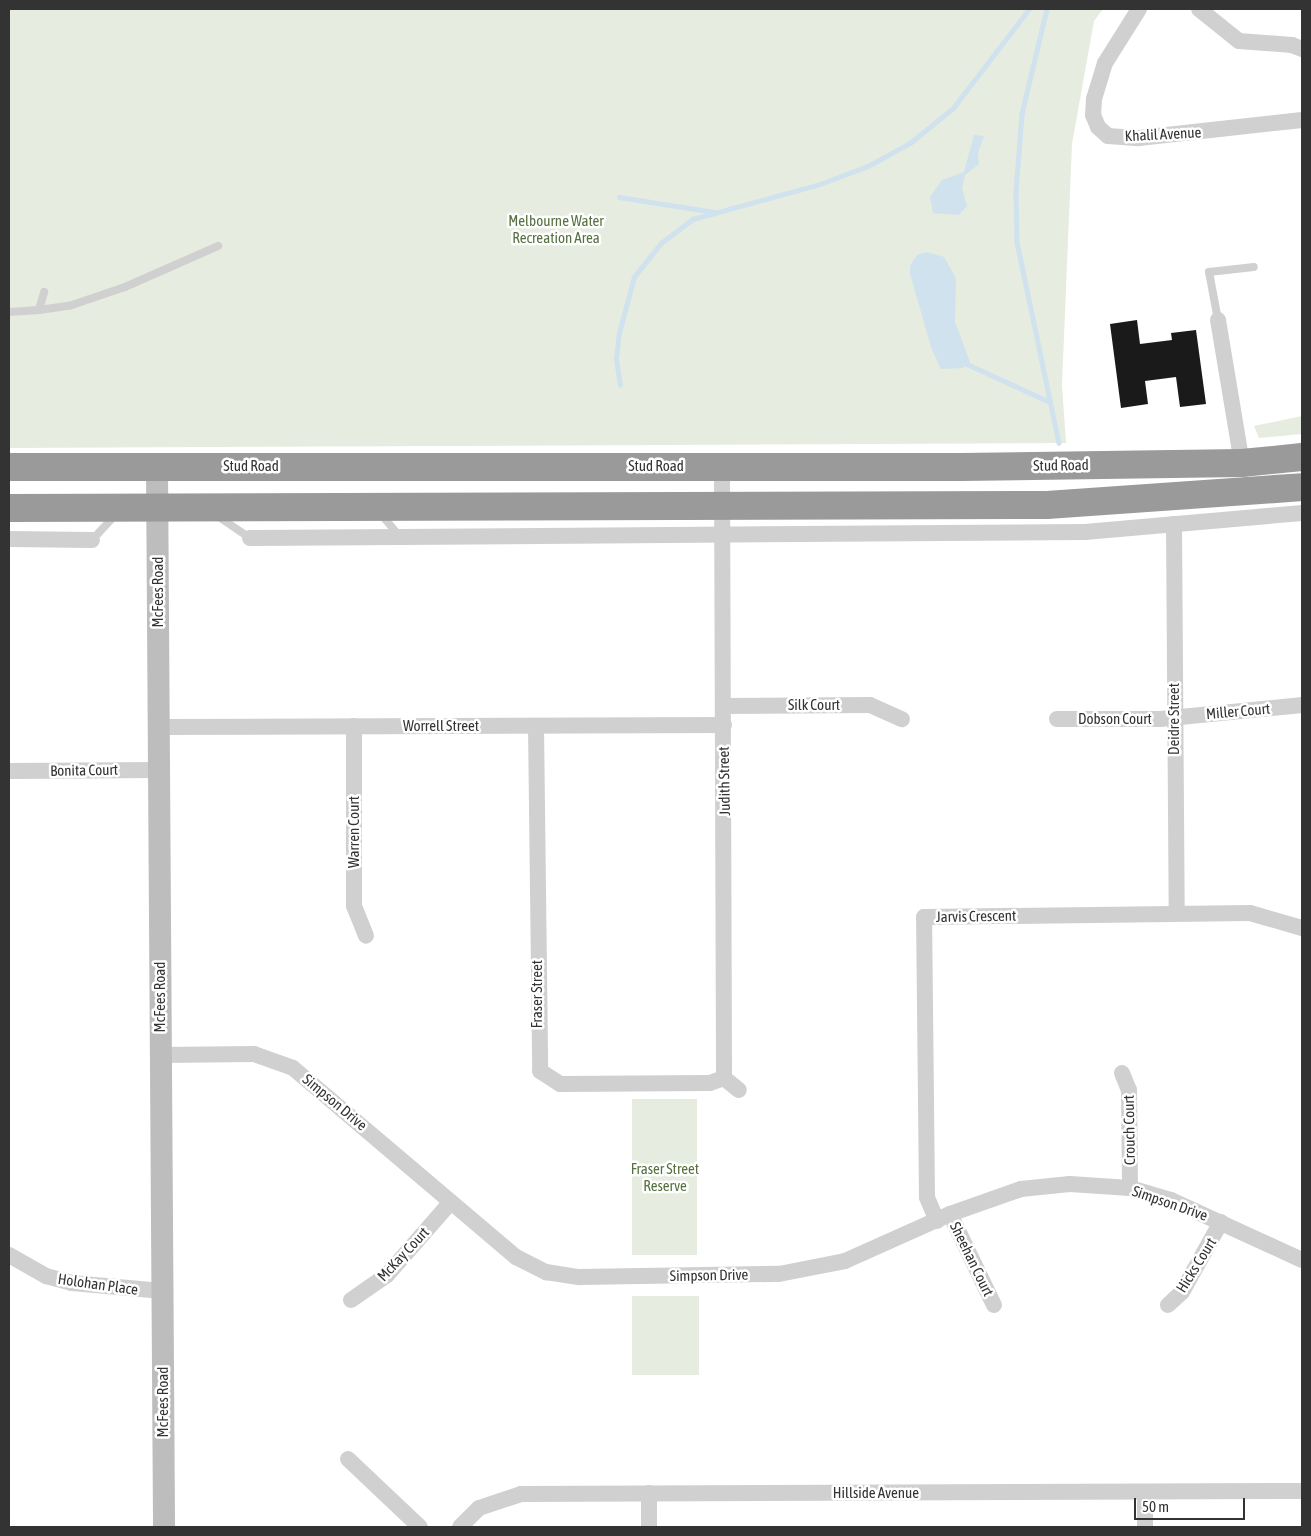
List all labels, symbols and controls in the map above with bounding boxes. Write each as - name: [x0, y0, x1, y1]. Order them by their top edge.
- street label: Khalil Avenue: [1124, 123, 1202, 145]
- park label: Melbourne Water Recreation Area: [508, 211, 604, 246]
- street label: Stud Road: [1033, 456, 1089, 474]
- street label: Stud Road: [223, 457, 279, 475]
- street label: Stud Road: [628, 457, 684, 475]
- street label: McFees Road: [149, 557, 167, 627]
- street label: Deidre Street: [1165, 683, 1183, 755]
- street label: Silk Court: [788, 696, 840, 714]
- street label: Miller Court: [1205, 699, 1271, 723]
- street label: Dobson Court: [1078, 710, 1152, 728]
- street label: Worrell Street: [403, 717, 479, 735]
- street label: Judith Street: [714, 746, 734, 816]
- street label: Bonita Court: [50, 760, 118, 780]
- street label: Warren Court: [345, 796, 363, 868]
- street label: Jarvis Crescent: [936, 906, 1016, 926]
- street label: Fraser Street: [528, 960, 546, 1028]
- street label: McFees Road: [151, 962, 169, 1032]
- street label: Simpson Drive: [299, 1070, 371, 1134]
- street label: Crouch Court: [1119, 1095, 1139, 1165]
- park label: Fraser Street Reserve: [631, 1159, 699, 1194]
- street label: Simpson Drive: [1130, 1182, 1210, 1224]
- street label: Sheehan Court: [946, 1219, 998, 1299]
- street label: McKay Court: [373, 1223, 433, 1285]
- street label: Hicks Court: [1172, 1234, 1220, 1296]
- street label: Simpson Drive: [670, 1265, 748, 1285]
- street label: Holohan Place: [57, 1269, 139, 1299]
- street label: McFees Road: [154, 1367, 172, 1437]
- street label: Hillside Avenue: [833, 1484, 919, 1502]
- scale bar: [1136, 1488, 1247, 1520]
- text: 50 m: [1142, 1498, 1169, 1515]

